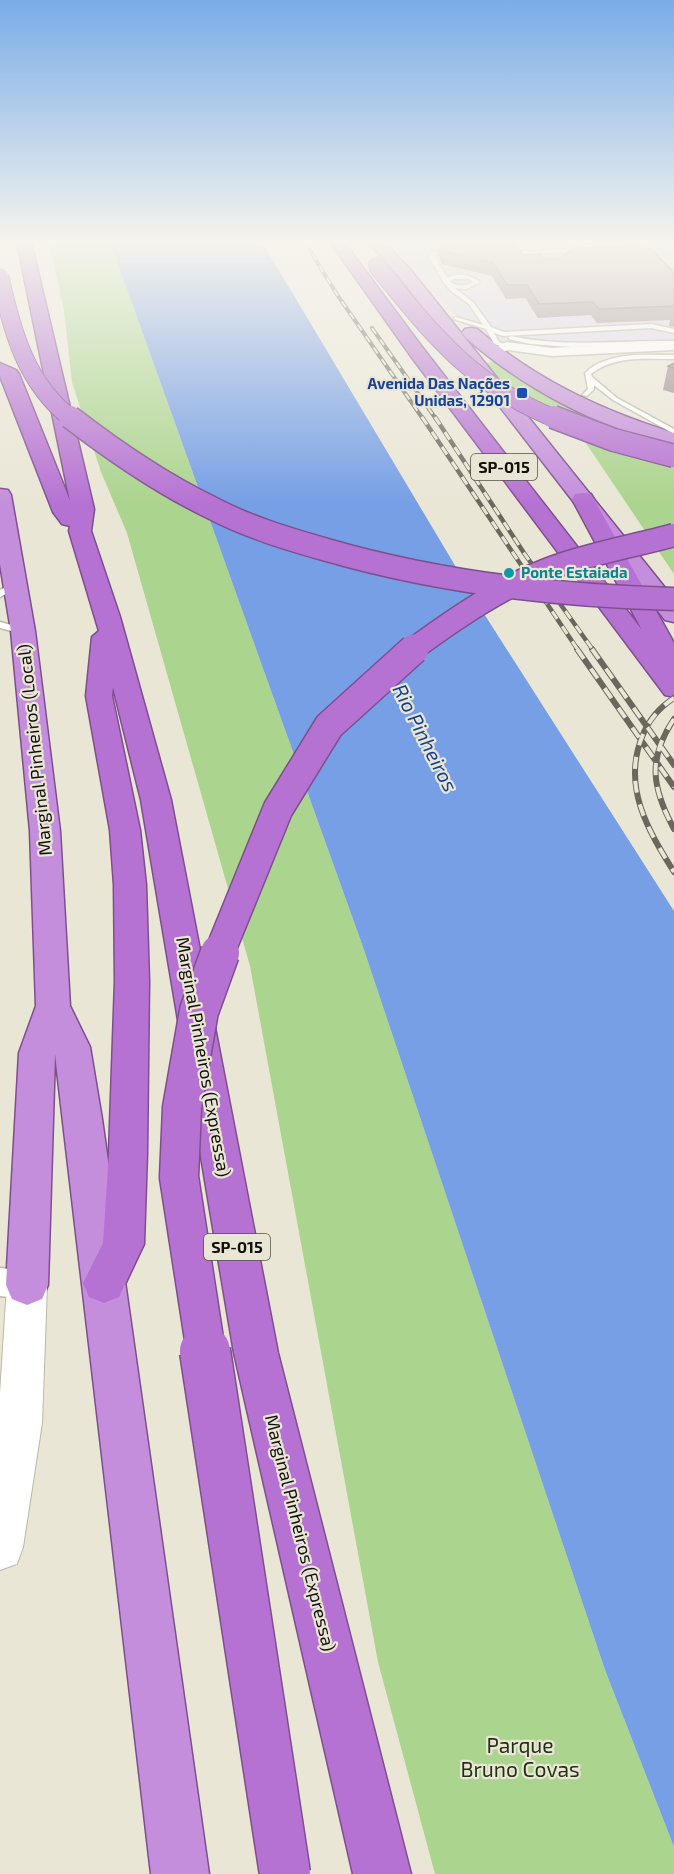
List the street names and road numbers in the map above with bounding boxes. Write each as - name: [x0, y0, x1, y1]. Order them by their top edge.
- road number: SP-015: [471, 454, 537, 480]
- street label: Marginal Pinheiros (Local): [12, 643, 56, 857]
- street label: Marginal Pinheiros (Expressa): [172, 935, 236, 1179]
- road number: SP-015: [204, 1234, 270, 1260]
- street label: Marginal Pinheiros (Expressa): [261, 1412, 341, 1653]

